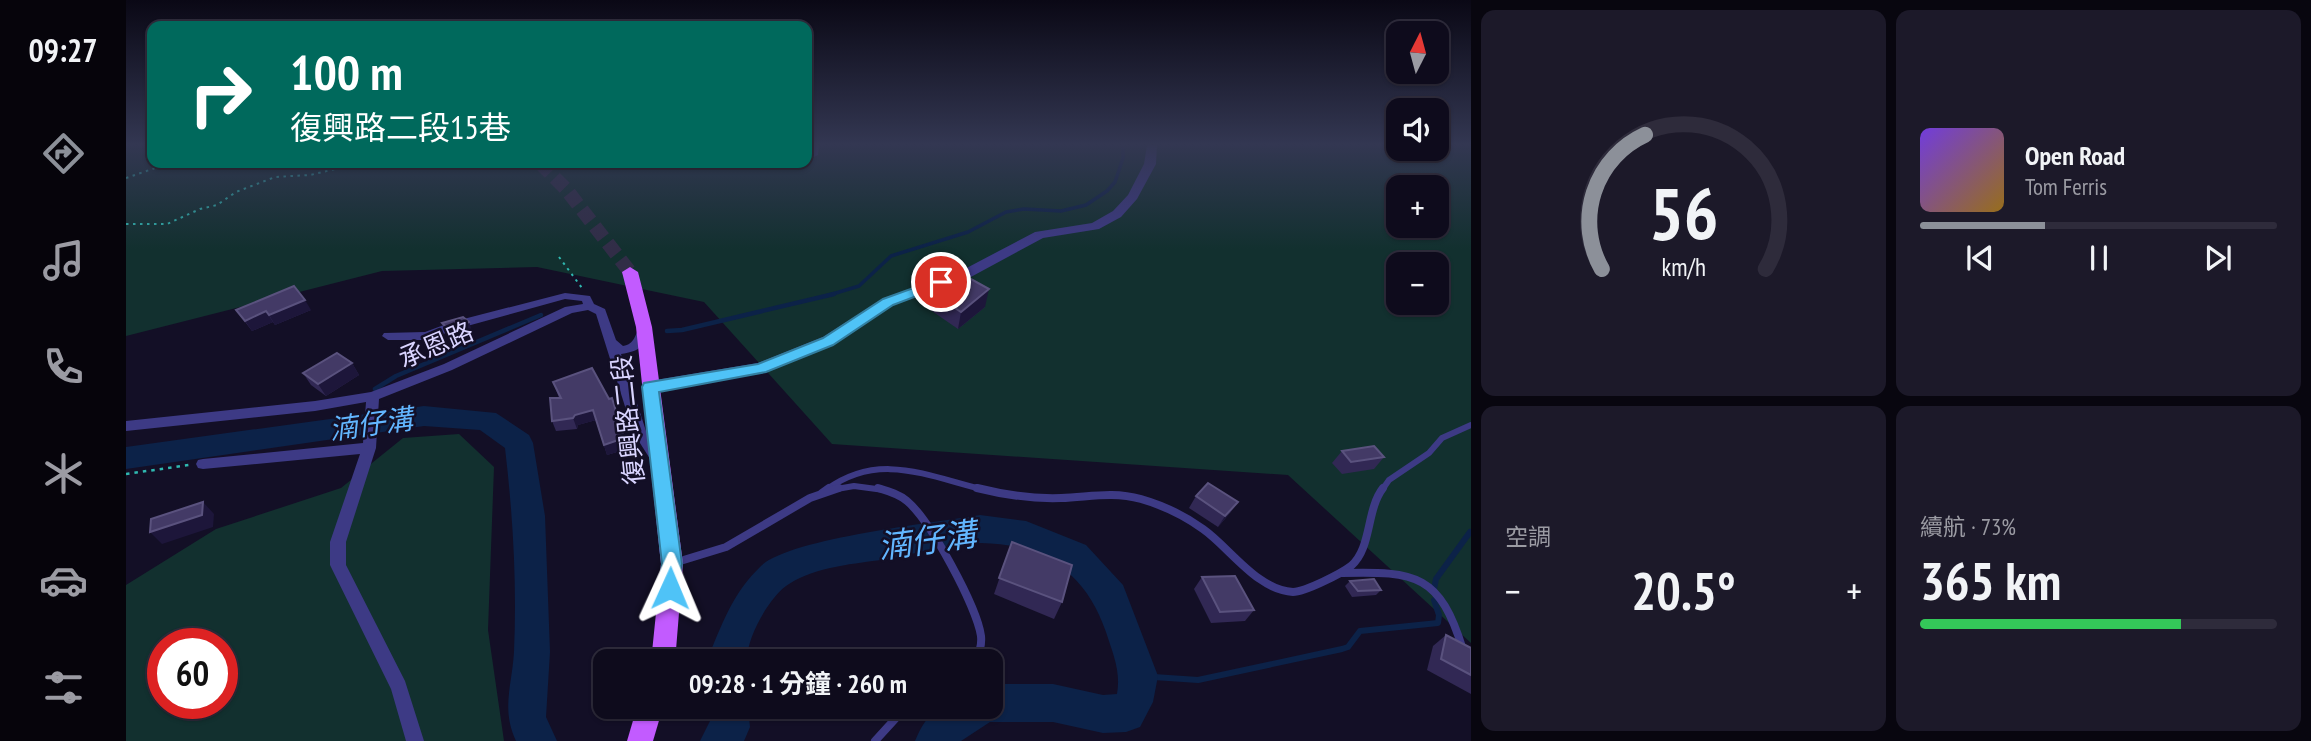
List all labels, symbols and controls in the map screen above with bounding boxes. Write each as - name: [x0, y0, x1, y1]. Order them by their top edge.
- north arrow: [1386, 21, 1449, 84]
- map controls: [1386, 21, 1449, 315]
- text: 09:27: [28, 29, 98, 71]
- text: 100 m: [290, 40, 403, 104]
- icon: right: [175, 49, 266, 140]
- button: sound: [1386, 98, 1449, 161]
- text: 復興路二段15巷: [290, 106, 511, 148]
- icon: directions: [39, 129, 88, 178]
- text: Open Road: [2025, 139, 2125, 172]
- text: 56: [1649, 165, 1718, 259]
- text: Tom Ferris: [2025, 172, 2107, 201]
- button: +: [1386, 175, 1449, 238]
- icon: music: [39, 236, 88, 285]
- icon: previous: [1961, 239, 1999, 277]
- icon: pause: [2080, 239, 2118, 277]
- icon: next: [2199, 239, 2237, 277]
- text: km/h: [1661, 251, 1706, 283]
- pin: [911, 252, 971, 312]
- button: −: [1386, 252, 1449, 315]
- icon: arrive: [922, 263, 960, 301]
- street label: 承恩路: [393, 314, 478, 375]
- icon: phone: [39, 342, 88, 391]
- street label: 復興路二段: [604, 354, 651, 486]
- water label: 湳仔溝: [327, 399, 419, 448]
- icon: climate: [39, 449, 88, 498]
- water label: 湳仔溝: [875, 511, 983, 568]
- text: 續航 · 73%: [1920, 512, 2016, 541]
- text: 空調: [1505, 522, 1551, 551]
- text: 365 km: [1920, 547, 2061, 614]
- position arrow: [633, 551, 707, 625]
- icon: car: [39, 556, 88, 605]
- text: 20.5°: [1631, 557, 1736, 624]
- text: −: [1505, 566, 1521, 615]
- text: +: [1846, 566, 1862, 615]
- speed limit sign: 60: [147, 628, 238, 719]
- icon: filters: [39, 663, 88, 712]
- text: 09:28 · 1 分鐘 · 260 m: [689, 667, 907, 700]

